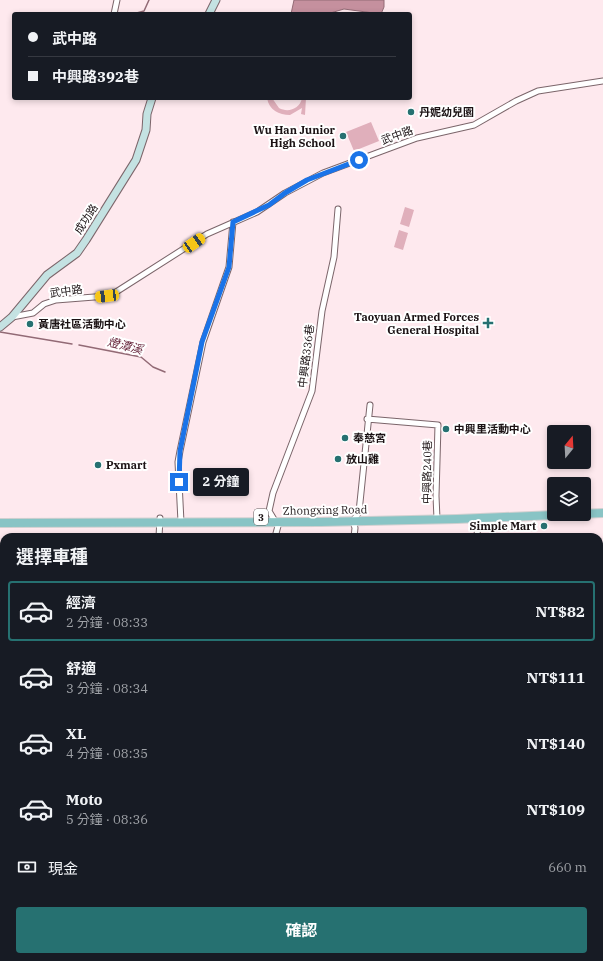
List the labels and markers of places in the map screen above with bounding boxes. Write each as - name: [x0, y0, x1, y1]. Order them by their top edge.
- place label: 丹妮幼兒園: [419, 105, 474, 119]
- marker: 丹妮幼兒園: [406, 107, 416, 117]
- place label: Wu Han Junior High School: [254, 123, 336, 150]
- marker: Wu Han Junior High School: [338, 131, 348, 141]
- place label: Taoyuan Armed Forces General Hospital: [354, 310, 479, 337]
- place label: 黃唐社區活動中心: [38, 317, 126, 331]
- marker: Taoyuan Armed Forces General Hospital: [482, 317, 494, 329]
- marker: 黃唐社區活動中心: [25, 319, 35, 329]
- place label: 中興里活動中心: [454, 422, 531, 436]
- marker: 中興里活動中心: [441, 424, 451, 434]
- place label: 奉慈宮: [353, 431, 386, 445]
- marker: 奉慈宮: [340, 433, 350, 443]
- place label: 放山雞: [346, 452, 379, 466]
- marker: 放山雞: [333, 454, 343, 464]
- place label: Pxmart: [106, 458, 147, 472]
- marker: Pxmart: [93, 460, 103, 470]
- place label: Simple Mart: [470, 519, 536, 533]
- marker: Simple Mart: [539, 521, 549, 531]

